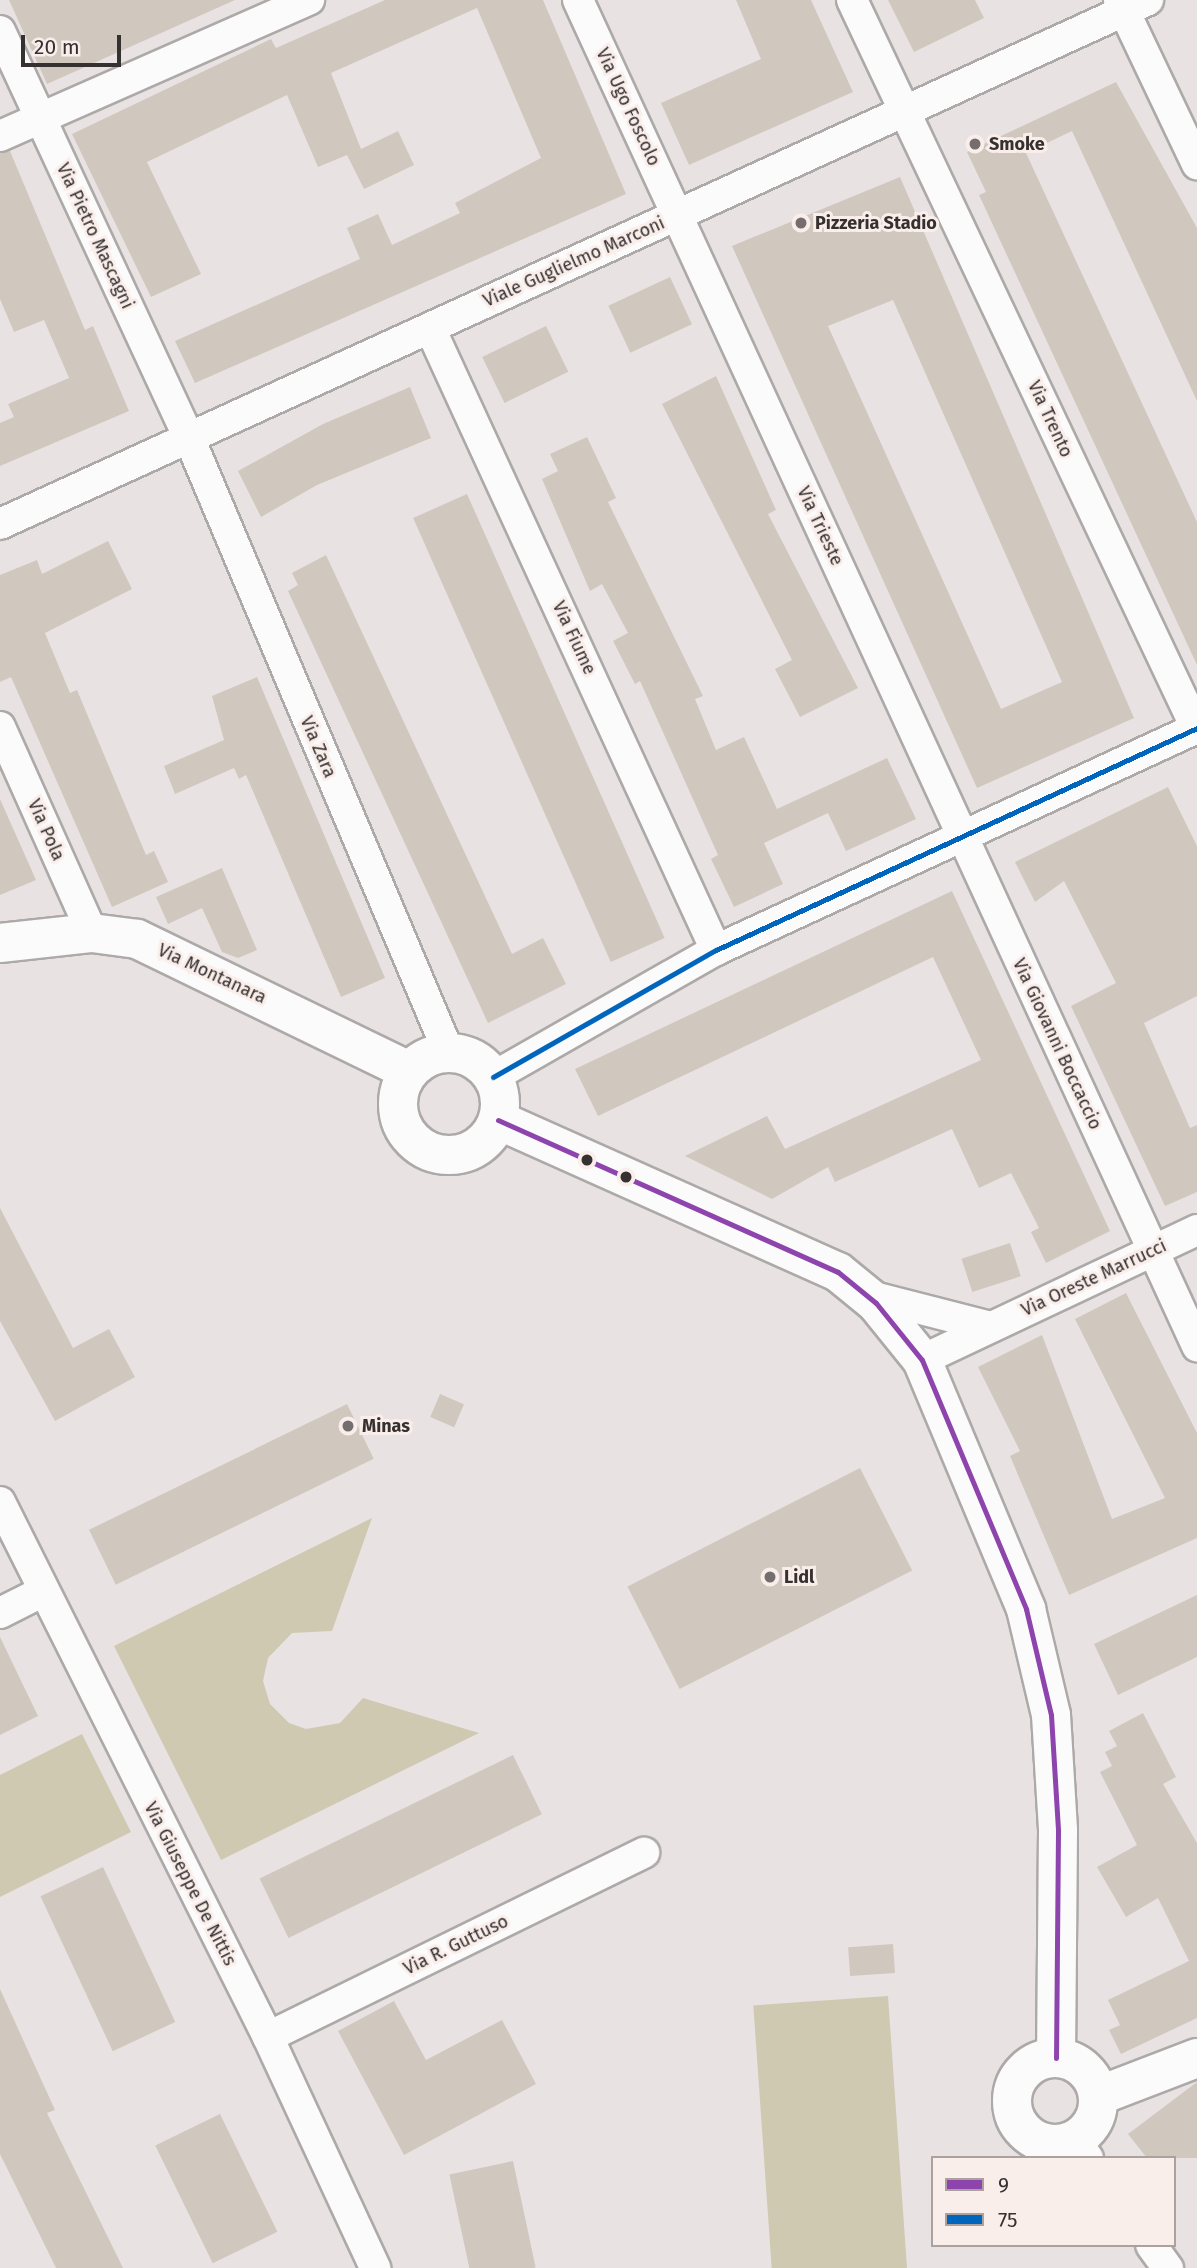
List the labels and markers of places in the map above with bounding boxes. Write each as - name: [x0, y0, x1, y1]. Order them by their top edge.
- place label: Smoke: [989, 133, 1045, 155]
- marker: Smoke: [967, 136, 983, 152]
- place label: Pizzeria Stadio: [815, 212, 937, 234]
- marker: Pizzeria Stadio: [793, 215, 809, 231]
- unlabelled marker: [580, 1153, 594, 1167]
- unlabelled marker: [619, 1170, 633, 1184]
- place label: Minas: [362, 1415, 410, 1437]
- marker: Minas: [340, 1418, 356, 1434]
- place label: Lidl: [784, 1566, 814, 1588]
- marker: Lidl: [762, 1569, 778, 1585]

